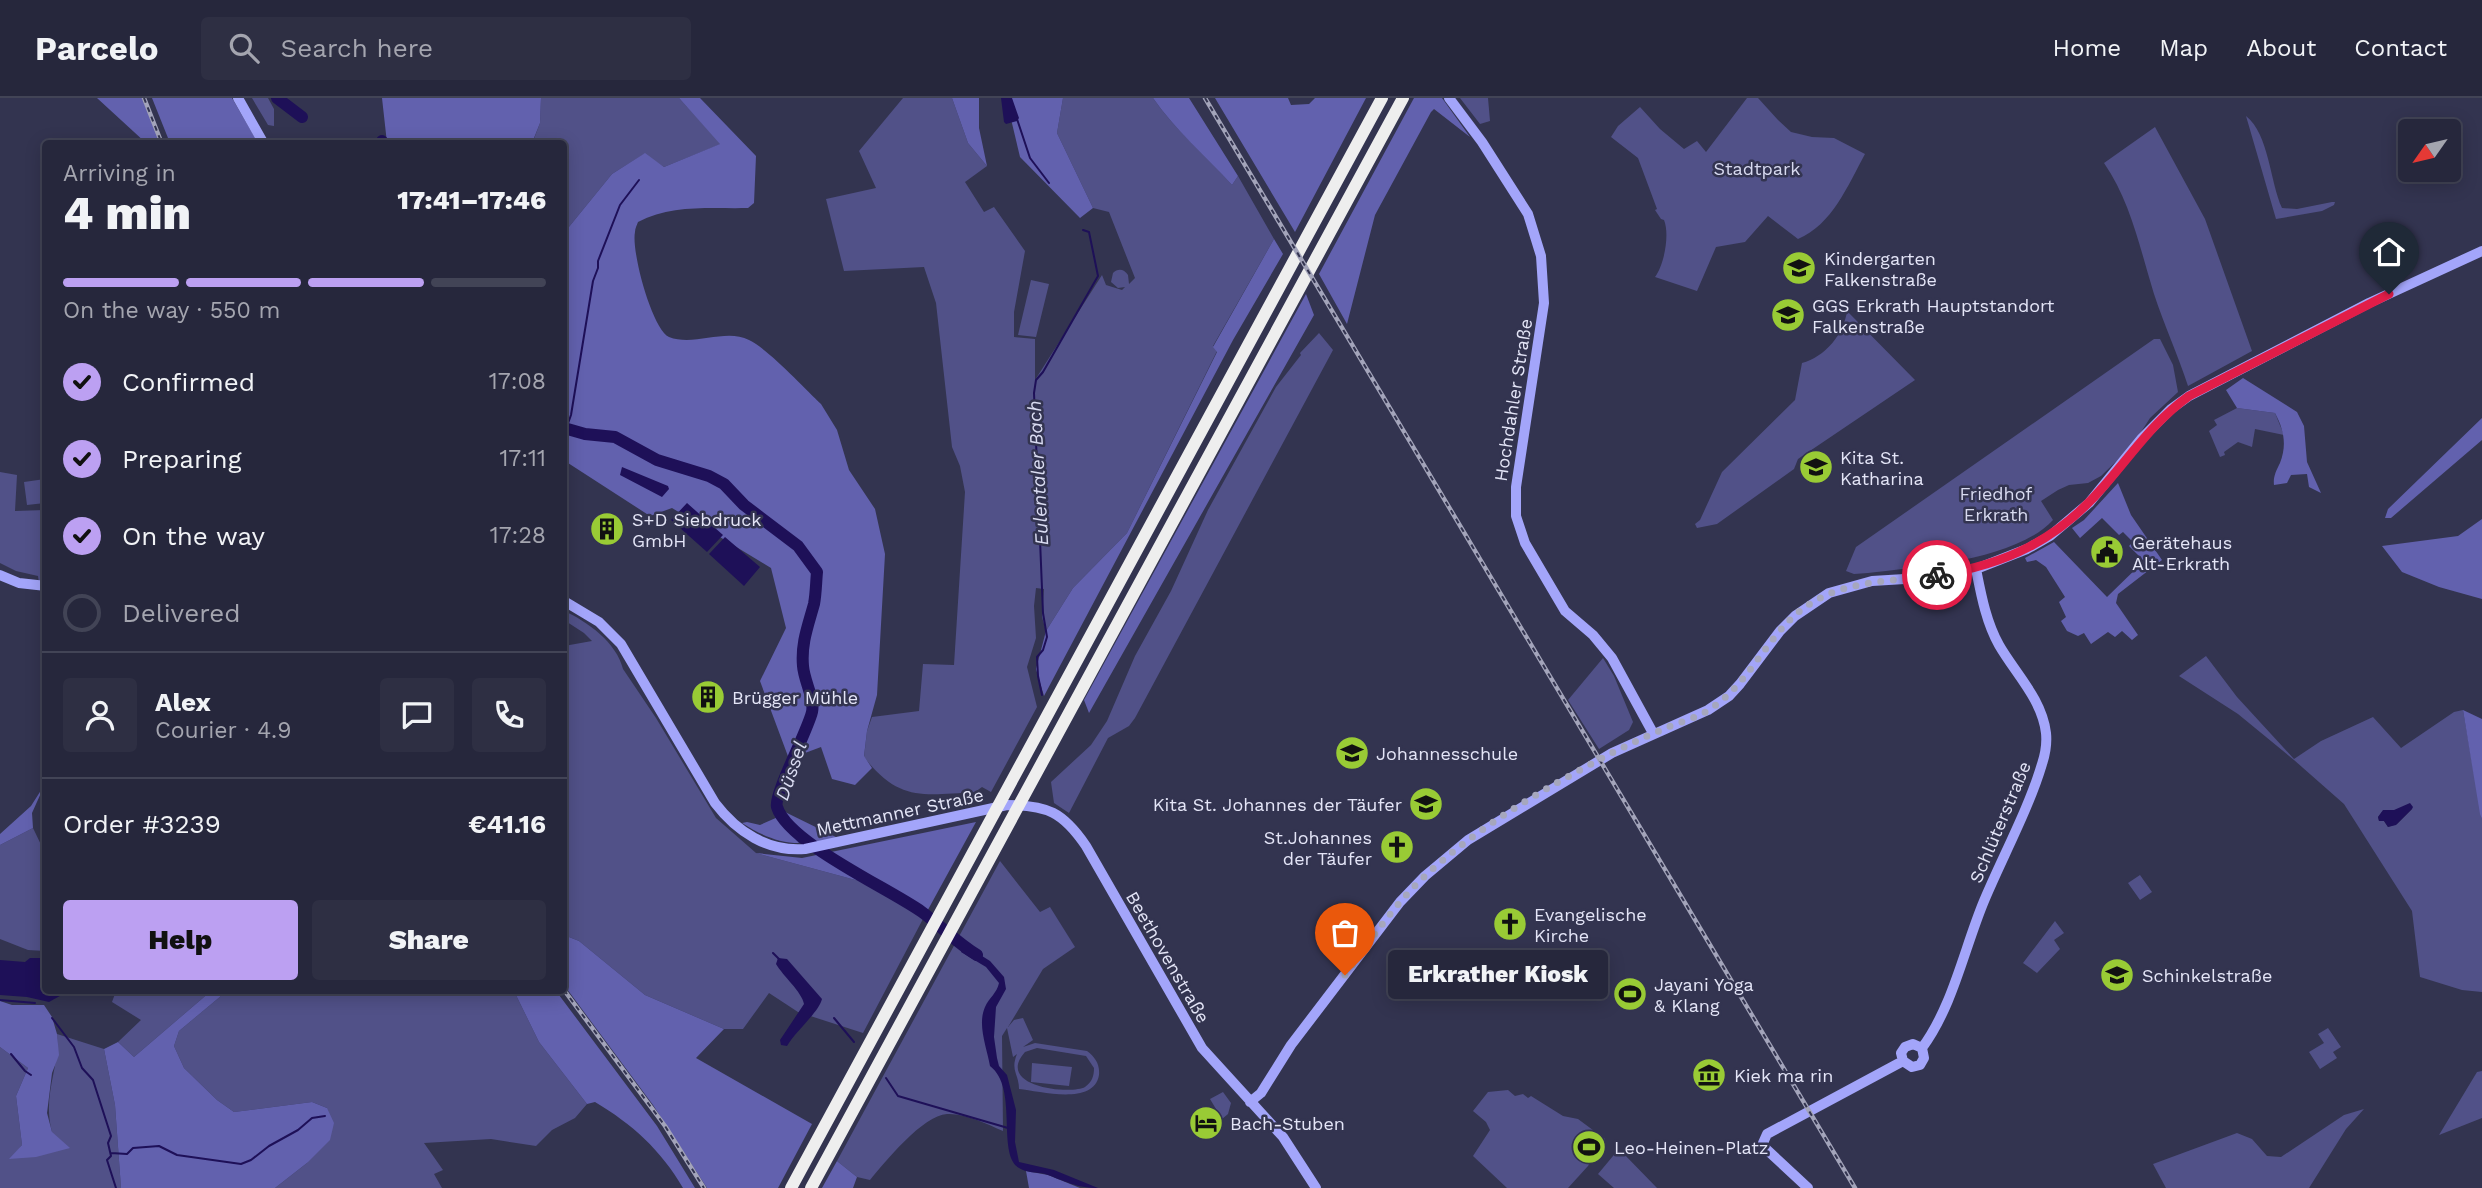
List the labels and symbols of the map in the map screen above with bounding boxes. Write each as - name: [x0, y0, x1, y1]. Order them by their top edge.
- north arrow: [2398, 119, 2460, 182]
- park label: Stadtpark: [1713, 158, 1801, 179]
- pin: [2359, 222, 2419, 294]
- place label: Kindergarten Falkenstraße: [1824, 248, 1937, 290]
- school or university icon: Kindergarten Falkenstraße: [1780, 249, 1818, 287]
- place label: GGS Erkrath Hauptstandort Falkenstraße: [1812, 295, 2055, 337]
- school or university icon: GGS Erkrath Hauptstandort Falkenstraße: [1769, 296, 1807, 334]
- street label: Hochdahler Straße: [1490, 317, 1536, 483]
- water label: Eulentaler Bach: [1023, 400, 1053, 546]
- place label: Kita St. Katharina: [1840, 447, 1924, 489]
- school or university icon: Kita St. Katharina: [1797, 448, 1835, 486]
- park label: Friedhof Erkrath: [1960, 483, 2032, 525]
- place label: S+D Siebdruck GmbH: [632, 509, 761, 551]
- building icon: S+D Siebdruck GmbH: [588, 510, 626, 548]
- place label: Gerätehaus Alt-Erkrath: [2132, 532, 2232, 574]
- public building icon: Gerätehaus Alt-Erkrath: [2088, 533, 2126, 571]
- courier: [1902, 540, 1972, 610]
- building icon: Brügger Mühle: [689, 678, 727, 716]
- place label: Brügger Mühle: [732, 687, 858, 708]
- school or university icon: Johannesschule: [1333, 734, 1371, 772]
- water label: Düssel: [770, 738, 812, 803]
- place label: Johannesschule: [1376, 743, 1518, 764]
- street label: Schlüterstraße: [1965, 758, 2035, 886]
- street label: Mettmanner Straße: [815, 784, 985, 840]
- school or university icon: Kita St. Johannes der Täufer: [1407, 785, 1445, 823]
- place label: Kita St. Johannes der Täufer: [1153, 794, 1402, 815]
- place label: St.Johannes der Täufer: [1264, 827, 1372, 869]
- church icon: St.Johannes der Täufer: [1378, 828, 1416, 866]
- street label: Beethovenstraße: [1122, 887, 1214, 1027]
- pin: [1315, 903, 1375, 975]
- place label: Evangelische Kirche: [1534, 904, 1647, 946]
- church icon: Evangelische Kirche: [1491, 905, 1529, 943]
- callout: Erkrather Kiosk: [1387, 950, 1608, 1000]
- school or university icon: Schinkelstraße: [2098, 956, 2136, 994]
- place label: Schinkelstraße: [2142, 965, 2272, 986]
- place label: Jayani Yoga & Klang: [1654, 974, 1754, 1016]
- sports icon: Jayani Yoga & Klang: [1611, 975, 1649, 1013]
- museum icon: Kiek ma rin: [1690, 1056, 1728, 1094]
- place label: Kiek ma rin: [1734, 1065, 1833, 1086]
- hotel icon: Bach-Stuben: [1187, 1104, 1225, 1142]
- place label: Bach-Stuben: [1230, 1113, 1345, 1134]
- sports icon: Leo-Heinen-Platz: [1570, 1128, 1608, 1166]
- place label: Leo-Heinen-Platz: [1614, 1137, 1768, 1158]

